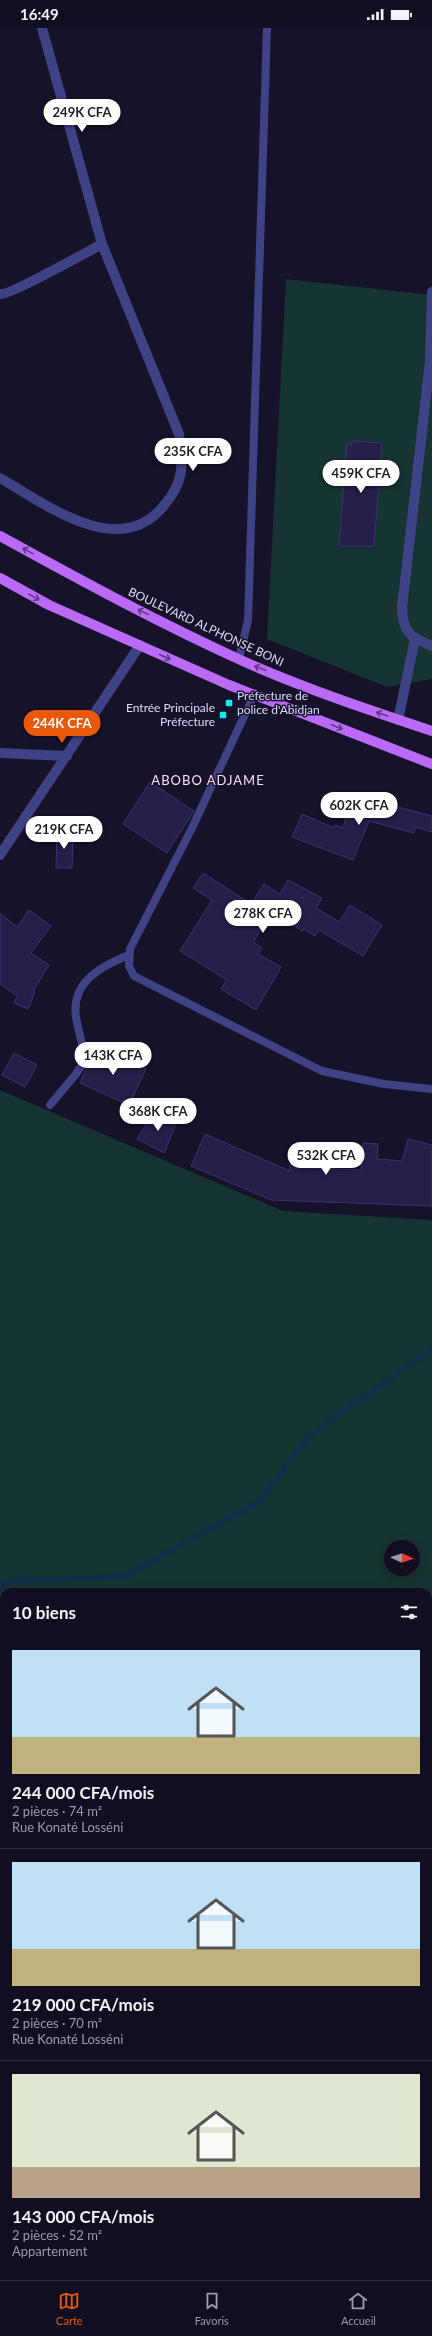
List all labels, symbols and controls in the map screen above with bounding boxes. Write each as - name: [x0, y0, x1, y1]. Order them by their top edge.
- text: 16:49: [20, 5, 59, 23]
- pin: 249K CFA: [41, 99, 123, 133]
- text: 249K CFA: [53, 104, 111, 120]
- pin: 235K CFA: [152, 438, 234, 472]
- text: 235K CFA: [164, 443, 222, 459]
- pin: 459K CFA: [320, 460, 402, 494]
- text: 459K CFA: [332, 465, 390, 481]
- one-way arrow: [22, 547, 34, 555]
- street label: BOULEVARD ALPHONSE BONI: [126, 584, 286, 669]
- one-way arrow: [28, 594, 40, 601]
- one-way arrow: [137, 608, 149, 615]
- one-way arrow: [159, 653, 171, 661]
- one-way arrow: [255, 663, 267, 671]
- place label: Préfecture de police d'Abidjan: [237, 688, 320, 717]
- marker: Préfecture de police d'Abidjan: [224, 698, 234, 708]
- place label: Entrée Principale Préfecture: [126, 700, 215, 729]
- pin: 244K CFA: [21, 710, 103, 744]
- marker: Entrée Principale Préfecture: [218, 710, 228, 720]
- one-way arrow: [375, 710, 388, 717]
- text: 244K CFA: [33, 715, 91, 731]
- one-way arrow: [331, 724, 343, 732]
- district label: ABOBO ADJAME: [151, 772, 265, 788]
- pin: 602K CFA: [318, 792, 400, 826]
- text: 602K CFA: [330, 797, 388, 813]
- pin: 219K CFA: [23, 816, 105, 850]
- text: 219K CFA: [35, 821, 93, 837]
- pin: 278K CFA: [222, 900, 304, 934]
- text: 278K CFA: [234, 905, 292, 921]
- pin: 143K CFA: [72, 1042, 154, 1076]
- text: 143K CFA: [84, 1047, 142, 1063]
- pin: 368K CFA: [117, 1098, 199, 1132]
- text: 368K CFA: [129, 1103, 187, 1119]
- pin: 532K CFA: [285, 1142, 367, 1176]
- text: 532K CFA: [297, 1147, 355, 1163]
- north arrow: [384, 1540, 420, 1576]
- map controls: [384, 1540, 420, 1576]
- icon: filters: [398, 1601, 420, 1623]
- text: 10 biens: [12, 1602, 76, 1623]
- icon: home: [180, 1676, 252, 1748]
- text: 244 000 CFA/mois: [12, 1782, 154, 1803]
- text: 2 pièces · 74 m²: [12, 1803, 102, 1819]
- text: Rue Konaté Losséni: [12, 1819, 123, 1835]
- icon: home: [180, 1888, 252, 1960]
- text: 219 000 CFA/mois: [12, 1994, 154, 2015]
- text: 2 pièces · 70 m²: [12, 2015, 102, 2031]
- text: Rue Konaté Losséni: [12, 2031, 123, 2047]
- icon: home: [180, 2100, 252, 2172]
- text: 143 000 CFA/mois: [12, 2206, 154, 2227]
- text: 2 pièces · 52 m²: [12, 2227, 102, 2243]
- text: Appartement: [12, 2243, 87, 2259]
- tab: Carte: [56, 2290, 83, 2327]
- tab: Favoris: [195, 2290, 229, 2327]
- tab: Accueil: [341, 2290, 376, 2327]

